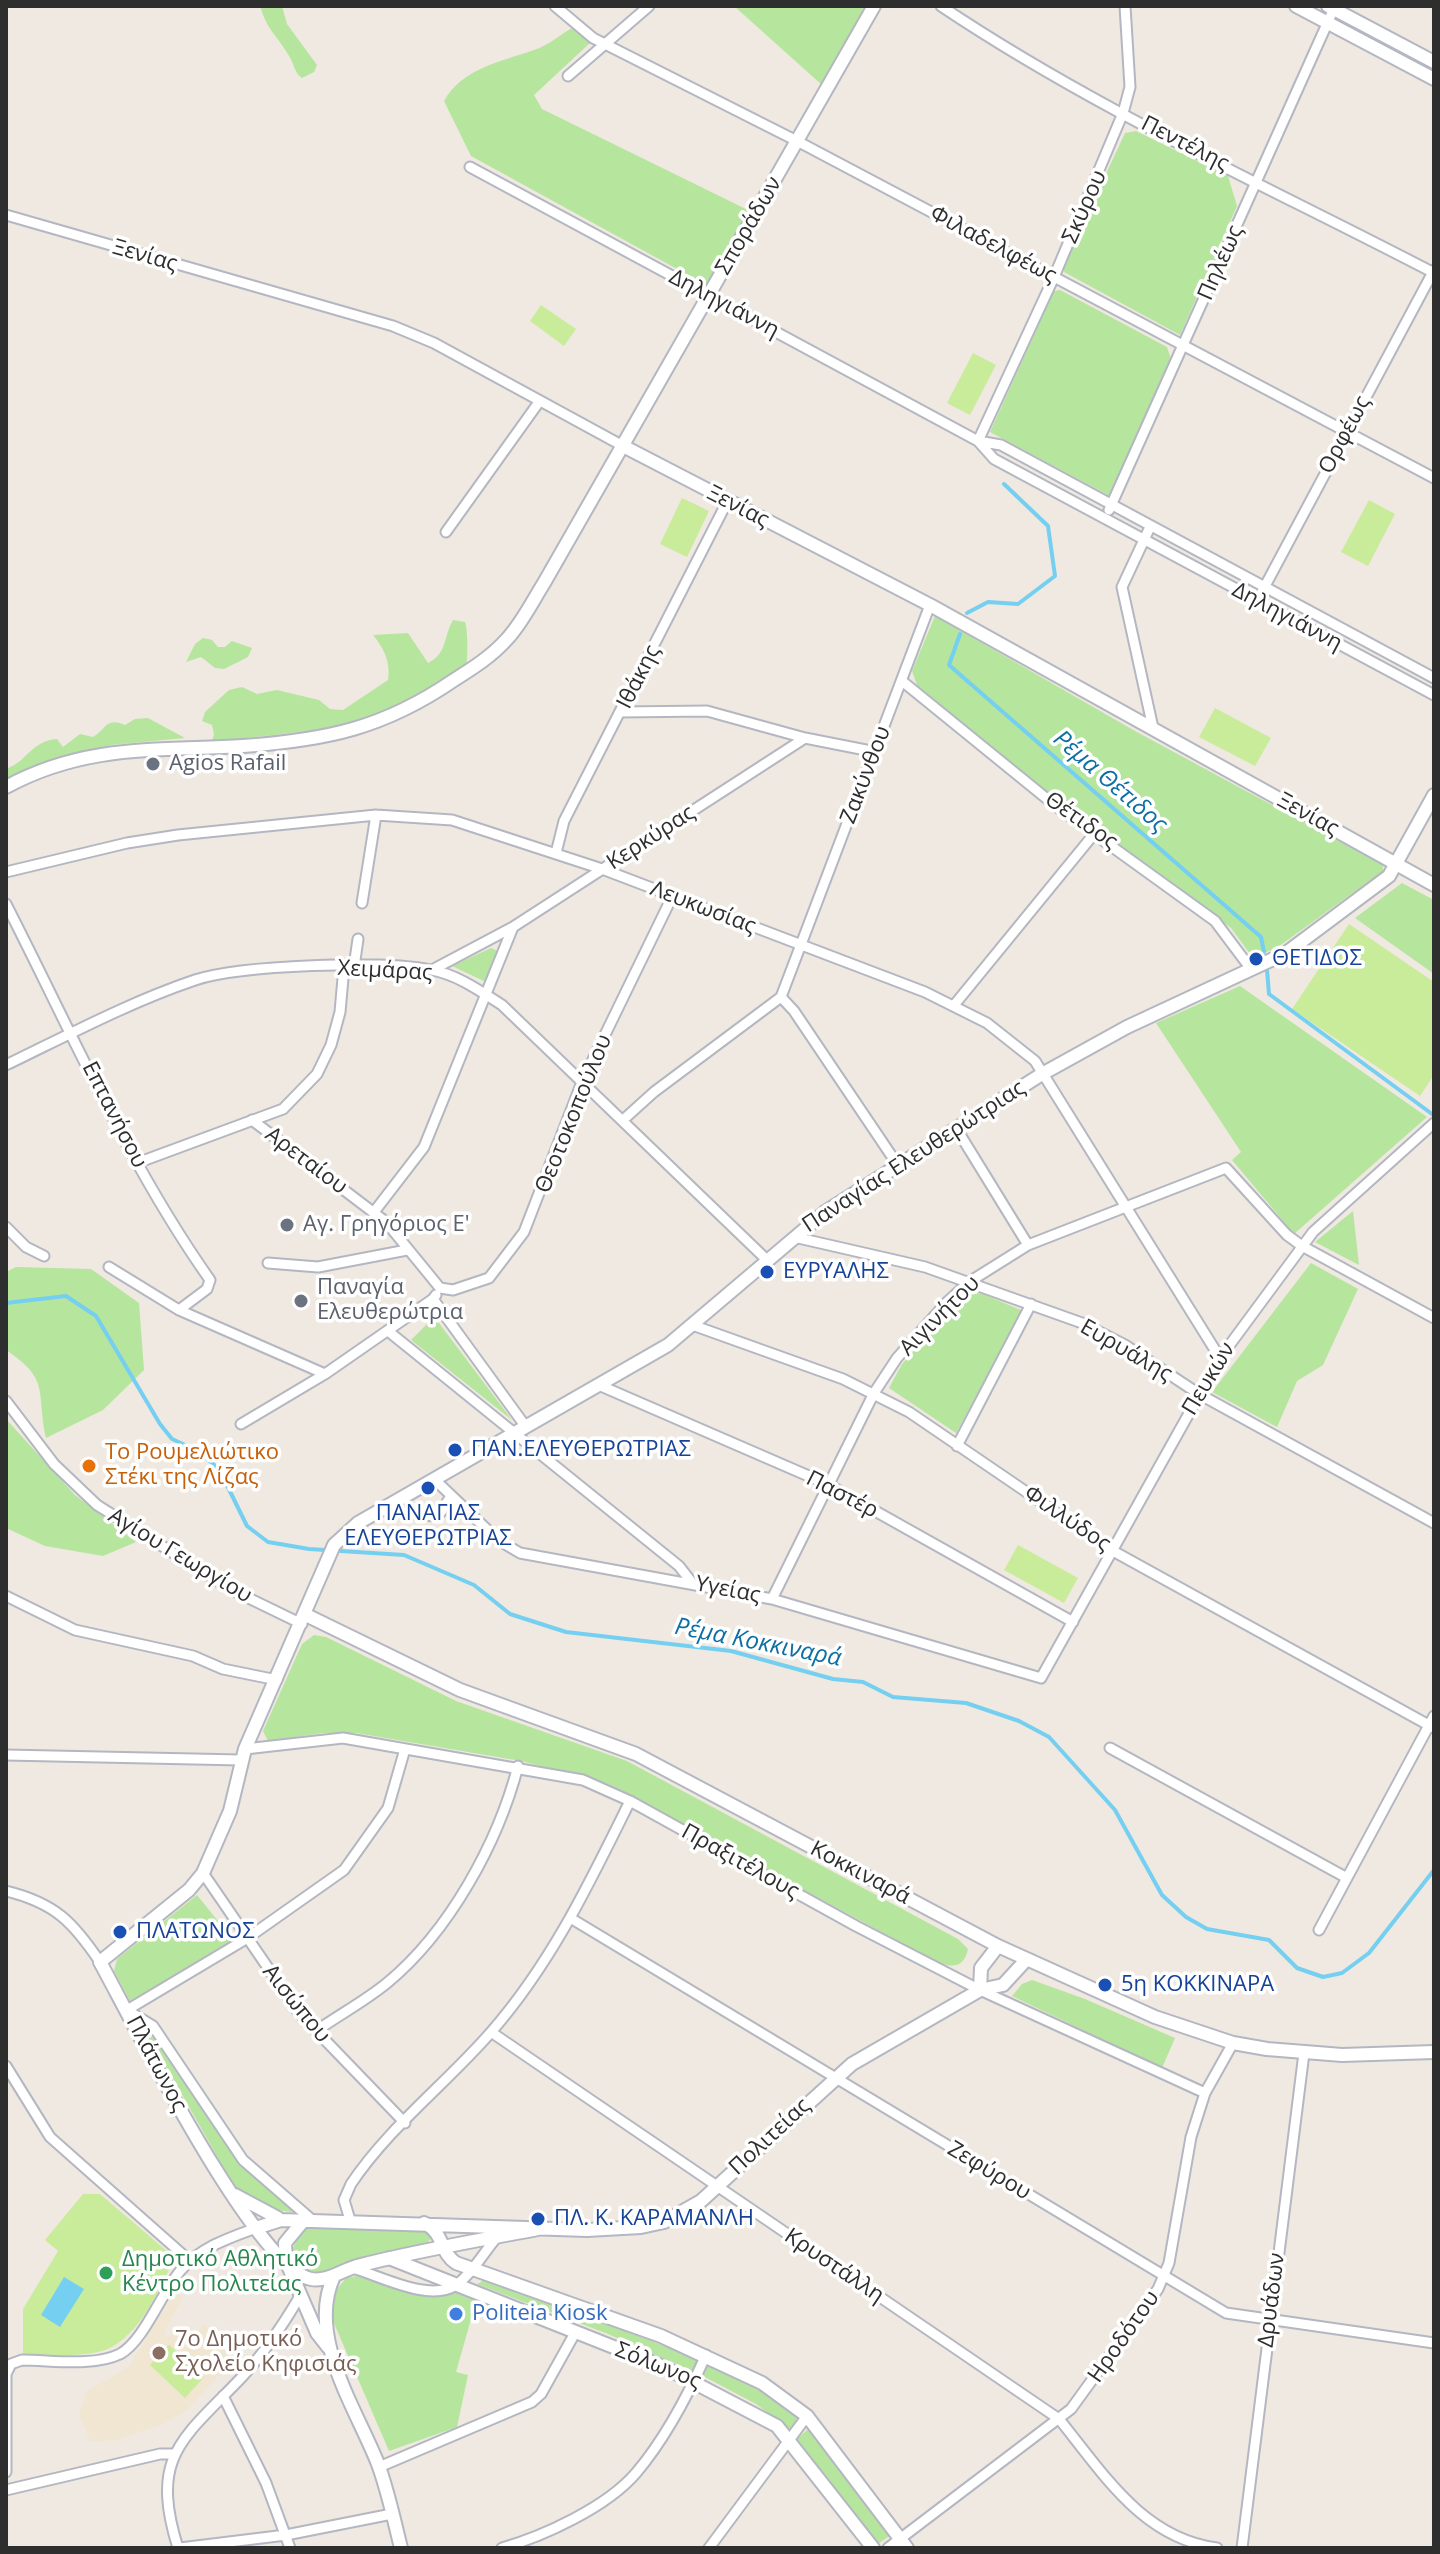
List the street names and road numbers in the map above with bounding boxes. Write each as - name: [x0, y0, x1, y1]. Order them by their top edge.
- street label: Πεντέλης: [1137, 111, 1233, 177]
- street label: Σκύρου: [1057, 166, 1113, 248]
- street label: Σποράδων: [710, 172, 788, 280]
- street label: Φιλαδελφέως: [925, 201, 1061, 289]
- street label: Πηλέως: [1193, 221, 1249, 305]
- street label: Ξενίας: [110, 234, 180, 278]
- street label: Δηληγιάννη: [664, 264, 784, 344]
- street label: Ορφέως: [1314, 392, 1376, 478]
- street label: Ξενίας: [703, 480, 773, 534]
- street label: Δηληγιάννη: [1227, 577, 1347, 657]
- street label: Ιθάκης: [612, 641, 666, 713]
- street label: Ζακύνθου: [835, 722, 897, 828]
- street label: Θέτιδος: [1040, 787, 1122, 855]
- street label: Ξενίας: [1273, 787, 1343, 843]
- street label: Κερκύρας: [602, 800, 700, 876]
- street label: Λευκωσίας: [647, 876, 759, 940]
- street label: Χειμάρας: [337, 955, 433, 987]
- street label: Θεοτοκοπούλου: [530, 1031, 618, 1197]
- street label: Επτανήσου: [76, 1057, 152, 1173]
- street label: Παναγίας Ελευθερώτριας: [798, 1075, 1030, 1239]
- street label: Αρεταίου: [260, 1122, 352, 1200]
- street label: Αιγινήτου: [894, 1270, 986, 1362]
- street label: Ευρυάλης: [1075, 1314, 1177, 1388]
- street label: Πευκών: [1177, 1338, 1241, 1420]
- street label: Παστέρ: [802, 1466, 882, 1524]
- street label: Φιλλύδος: [1019, 1480, 1115, 1558]
- street label: Αγίου Γεωργίου: [104, 1503, 256, 1609]
- street label: Υγείας: [693, 1571, 763, 1609]
- street label: Πραξιτέλους: [677, 1819, 803, 1905]
- street label: Κοκκιναρά: [806, 1836, 914, 1910]
- street label: Αισώπου: [257, 1960, 335, 2048]
- street label: Πλάτωνος: [120, 2012, 192, 2116]
- street label: Πολιτείας: [724, 2093, 816, 2181]
- street label: Ζεφύρου: [943, 2136, 1035, 2206]
- street label: Κρυστάλλη: [779, 2223, 889, 2309]
- street label: Δρυάδων: [1253, 2251, 1291, 2349]
- street label: Ηροδότου: [1083, 2286, 1165, 2388]
- street label: Σόλωνος: [611, 2337, 705, 2395]

